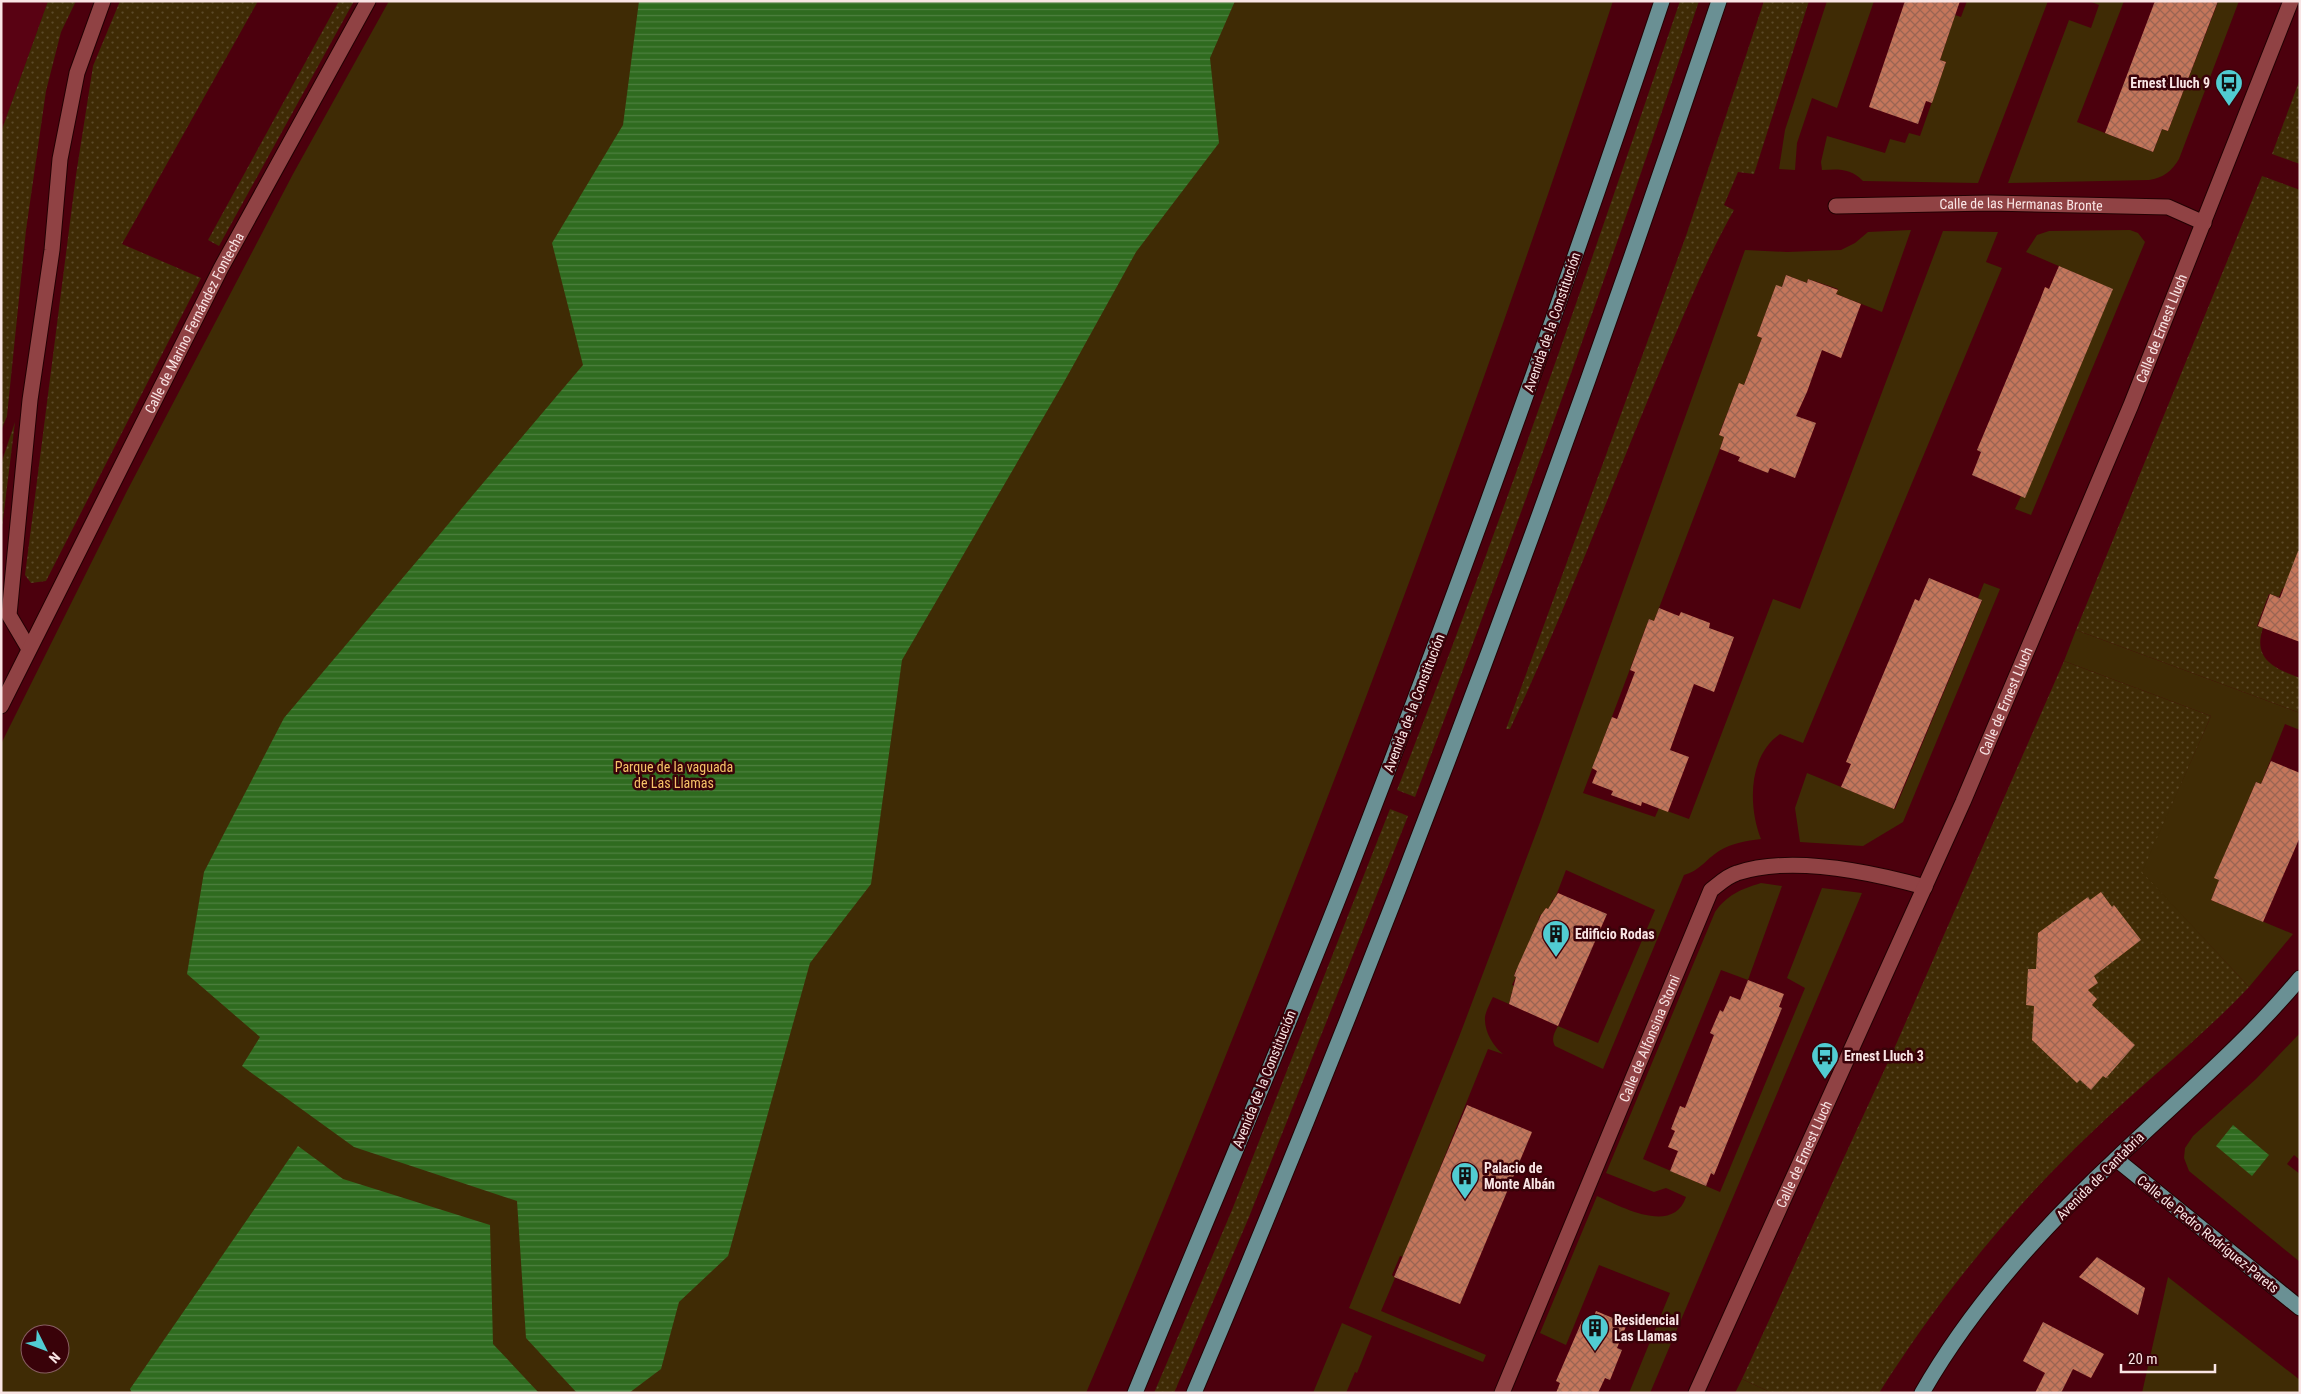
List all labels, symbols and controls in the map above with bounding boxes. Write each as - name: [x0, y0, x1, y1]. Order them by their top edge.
- bus stop icon: Ernest Lluch 9: [2214, 68, 2244, 107]
- place label: Ernest Lluch 9: [2130, 75, 2210, 91]
- street label: Calle de las Hermanas Bronte: [1939, 195, 2103, 214]
- street label: Calle de Marino Fernández Fontecha: [141, 230, 247, 416]
- street label: Avenida de la Constitución: [1521, 250, 1583, 394]
- street label: Calle de Ernest Lluch: [2133, 272, 2190, 385]
- street label: Avenida de la Constitución: [1380, 632, 1448, 774]
- street label: Calle de Ernest Lluch: [1976, 645, 2036, 758]
- park label: Parque de la vaguada de Las Llamas: [615, 759, 733, 791]
- building icon: Edificio Rodas: [1541, 919, 1571, 958]
- place label: Edificio Rodas: [1575, 926, 1655, 942]
- street label: Calle de Alfonsina Storni: [1616, 972, 1683, 1104]
- street label: Avenida de la Constitución: [1229, 1008, 1299, 1150]
- bus stop icon: Ernest Lluch 3: [1810, 1041, 1840, 1080]
- place label: Ernest Lluch 3: [1844, 1048, 1924, 1064]
- street label: Calle de Ernest Lluch: [1773, 1098, 1835, 1210]
- street label: Avenida de Cantabria: [2053, 1129, 2147, 1223]
- place label: Palacio de Monte Albán: [1484, 1160, 1555, 1192]
- building icon: Palacio de Monte Albán: [1450, 1161, 1480, 1200]
- street label: Calle de Pedro Rodríguez-Parets: [2134, 1172, 2282, 1296]
- place label: Residencial Las Llamas: [1614, 1312, 1679, 1344]
- building icon: Residencial Las Llamas: [1580, 1313, 1610, 1352]
- north arrow: [20, 1324, 70, 1374]
- scale bar: [2121, 1342, 2215, 1374]
- text: N: [46, 1349, 63, 1366]
- text: 20 m: [2128, 1350, 2158, 1368]

